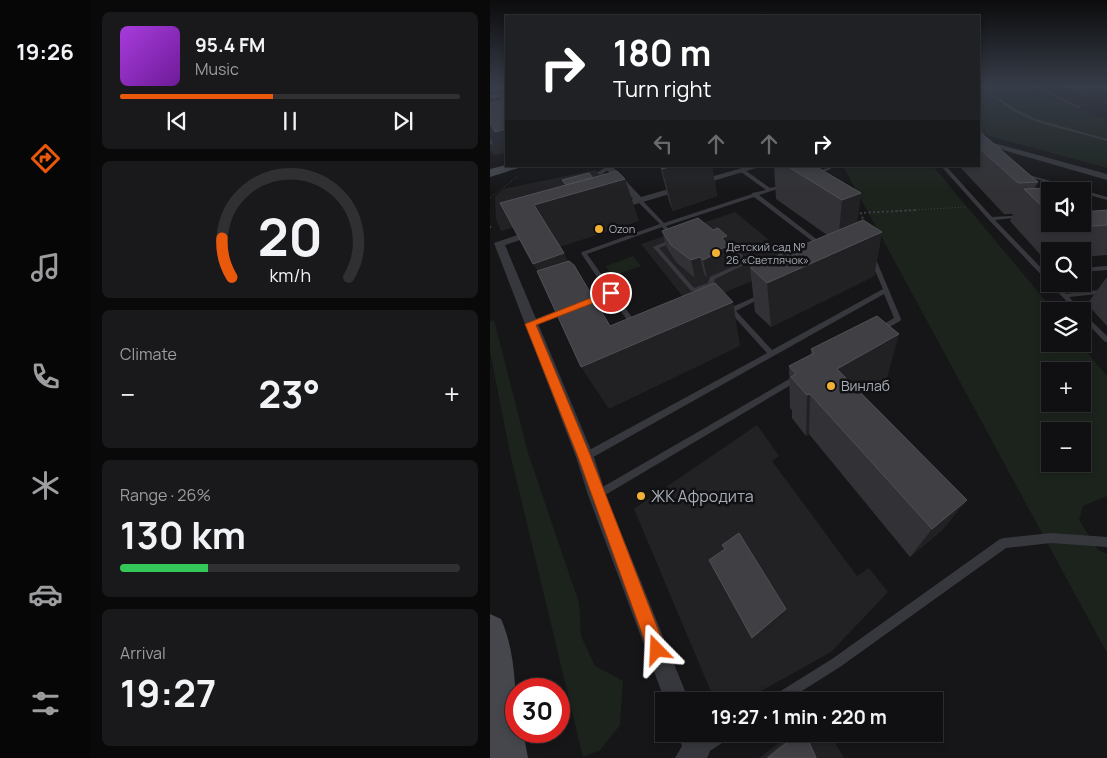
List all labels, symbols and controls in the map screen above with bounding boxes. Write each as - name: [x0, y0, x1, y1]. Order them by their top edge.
- text: 180 m: [613, 29, 711, 77]
- text: 95.4 FM: [195, 32, 265, 58]
- icon: right: [530, 35, 595, 100]
- text: 19:26: [16, 37, 74, 67]
- text: Music: [195, 58, 239, 80]
- text: Turn right: [613, 74, 711, 104]
- icon: previous: [163, 107, 191, 135]
- icon: pause: [276, 107, 304, 135]
- icon: next: [389, 107, 417, 135]
- icon: left: [649, 130, 677, 158]
- icon: ahead: [702, 130, 730, 158]
- icon: ahead: [755, 130, 783, 158]
- icon: right: [808, 130, 836, 158]
- icon: directions: [28, 141, 63, 176]
- map controls: [1041, 182, 1091, 472]
- button: sound: [1041, 182, 1091, 232]
- text: 20: [257, 201, 323, 272]
- place label: Ozon: [609, 221, 635, 236]
- marker: Ozon: [593, 223, 605, 235]
- place label: Детский сад № 26 «Светлячок»: [726, 239, 809, 267]
- button: search: [1041, 242, 1091, 292]
- marker: Детский сад № 26 «Светлячок»: [710, 247, 722, 259]
- icon: music: [28, 250, 63, 285]
- text: km/h: [269, 263, 311, 287]
- pin: [590, 272, 632, 314]
- icon: arrive: [597, 279, 625, 307]
- button: layers: [1041, 302, 1091, 352]
- text: Climate: [120, 343, 177, 365]
- icon: phone: [28, 359, 63, 394]
- button: +: [1041, 362, 1091, 412]
- text: 23°: [259, 367, 320, 419]
- text: −: [120, 375, 135, 413]
- text: +: [444, 375, 460, 413]
- place label: Винлаб: [841, 376, 890, 395]
- marker: Винлаб: [825, 380, 837, 392]
- button: −: [1041, 422, 1091, 472]
- icon: climate: [28, 468, 63, 503]
- text: Range · 26%: [120, 484, 211, 506]
- place label: ЖК Афродита: [651, 485, 754, 507]
- marker: ЖК Афродита: [635, 490, 647, 502]
- text: 130 km: [120, 508, 246, 560]
- icon: car: [28, 577, 63, 612]
- position arrow: [630, 623, 682, 675]
- text: Arrival: [120, 642, 166, 664]
- text: 19:27: [120, 666, 216, 718]
- speed limit sign: 30: [505, 678, 570, 743]
- icon: filters: [28, 686, 63, 721]
- text: 19:27 · 1 min · 220 m: [711, 704, 887, 730]

